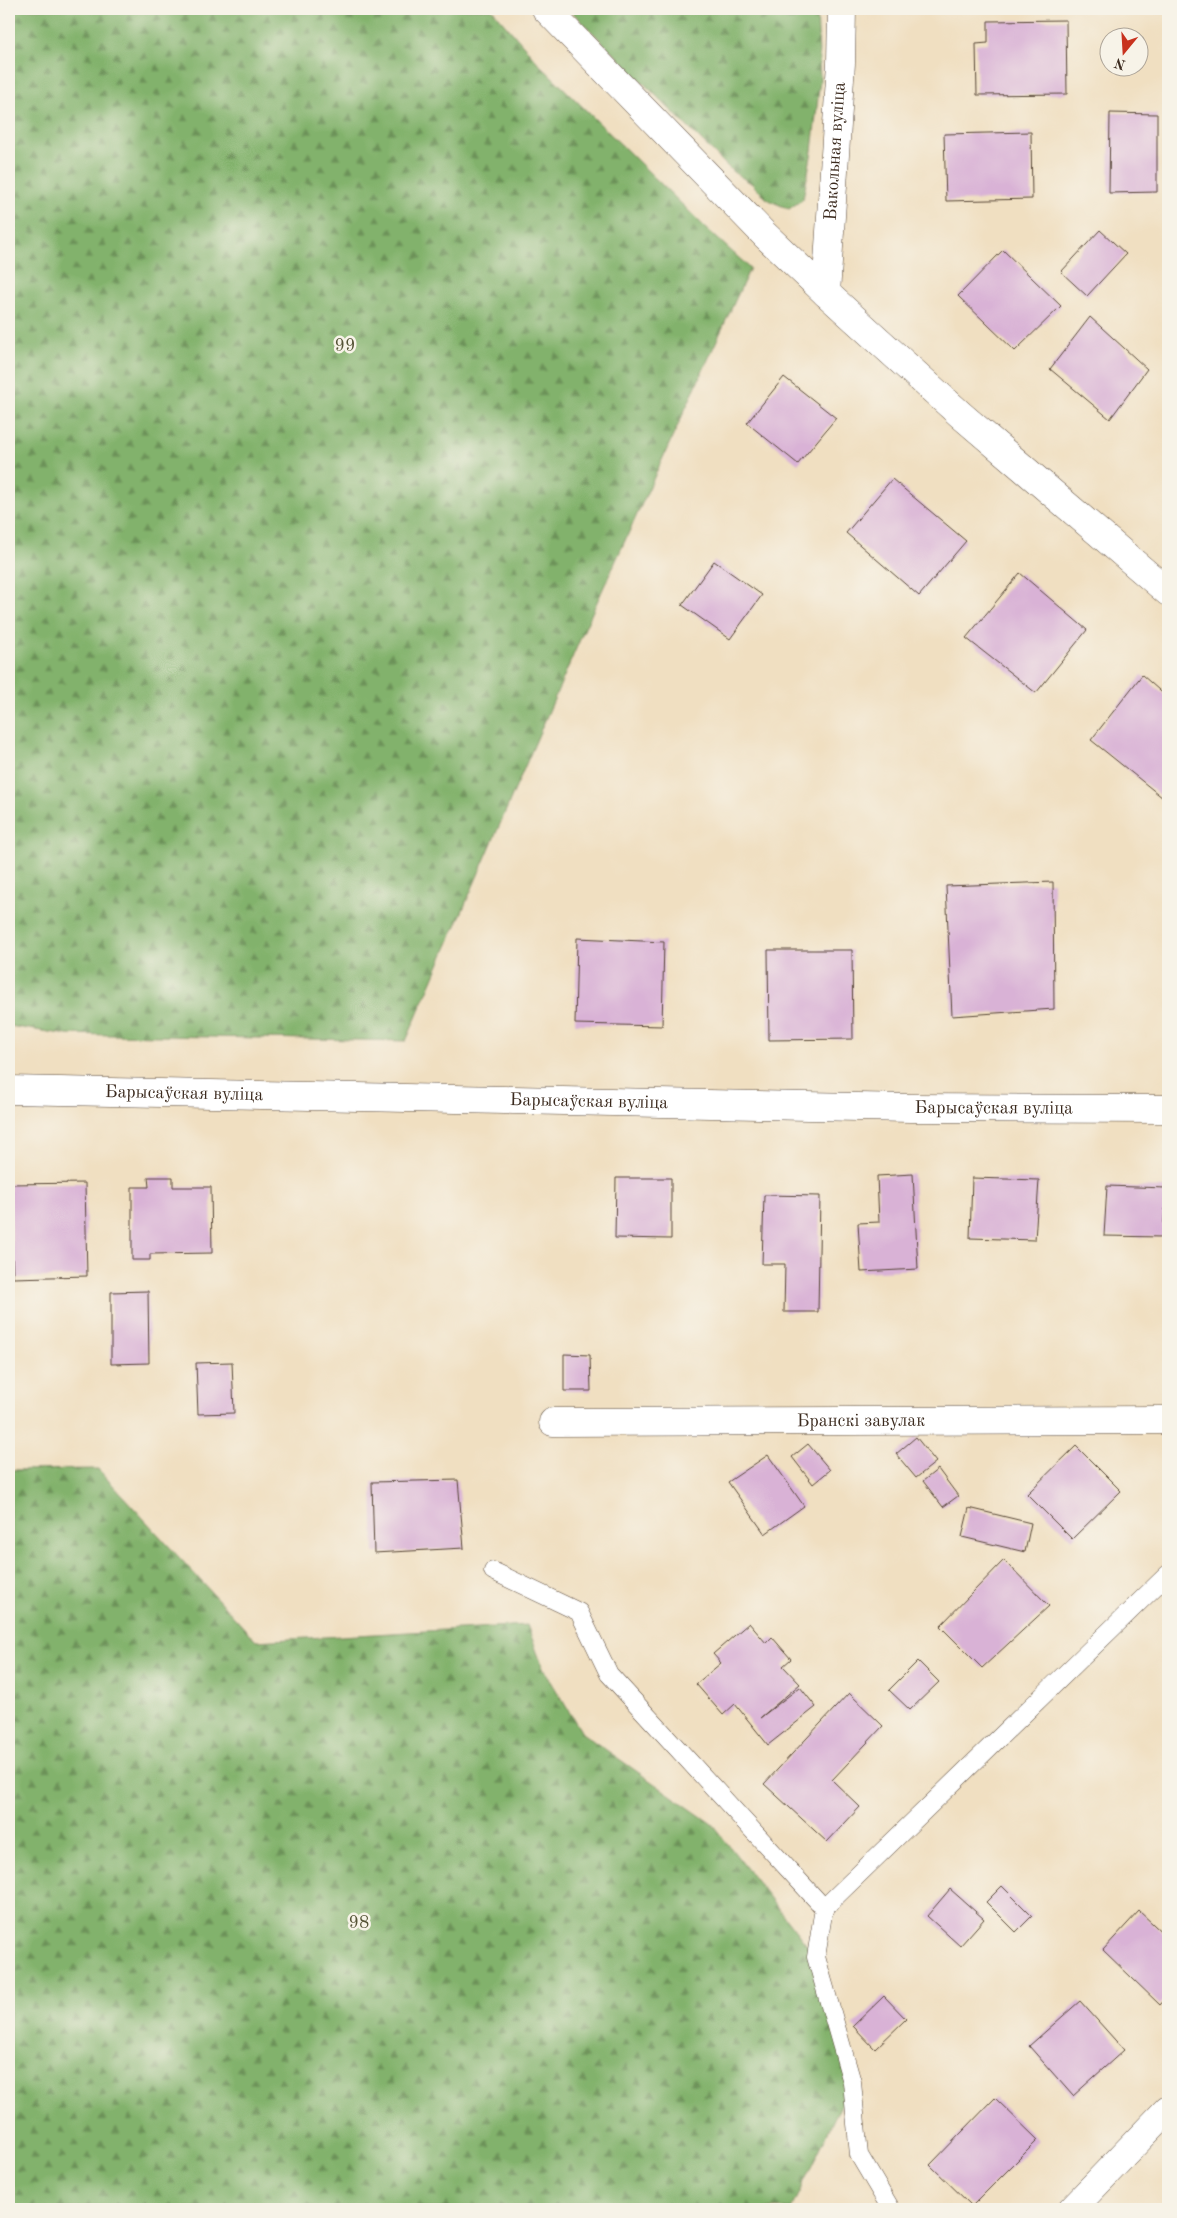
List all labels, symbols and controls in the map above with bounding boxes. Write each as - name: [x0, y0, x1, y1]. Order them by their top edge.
- north arrow: [1100, 28, 1150, 78]
- text: N: [1113, 55, 1128, 72]
- street label: Вакольная вуліца: [822, 81, 849, 221]
- park label: 99: [335, 337, 355, 355]
- street label: Барысаўская вуліца: [105, 1083, 263, 1104]
- street label: Барысаўская вуліца: [509, 1091, 668, 1112]
- street label: Барысаўская вуліца: [915, 1099, 1073, 1118]
- street label: Бранскі завулак: [797, 1412, 925, 1430]
- park label: 98: [349, 1914, 369, 1932]

